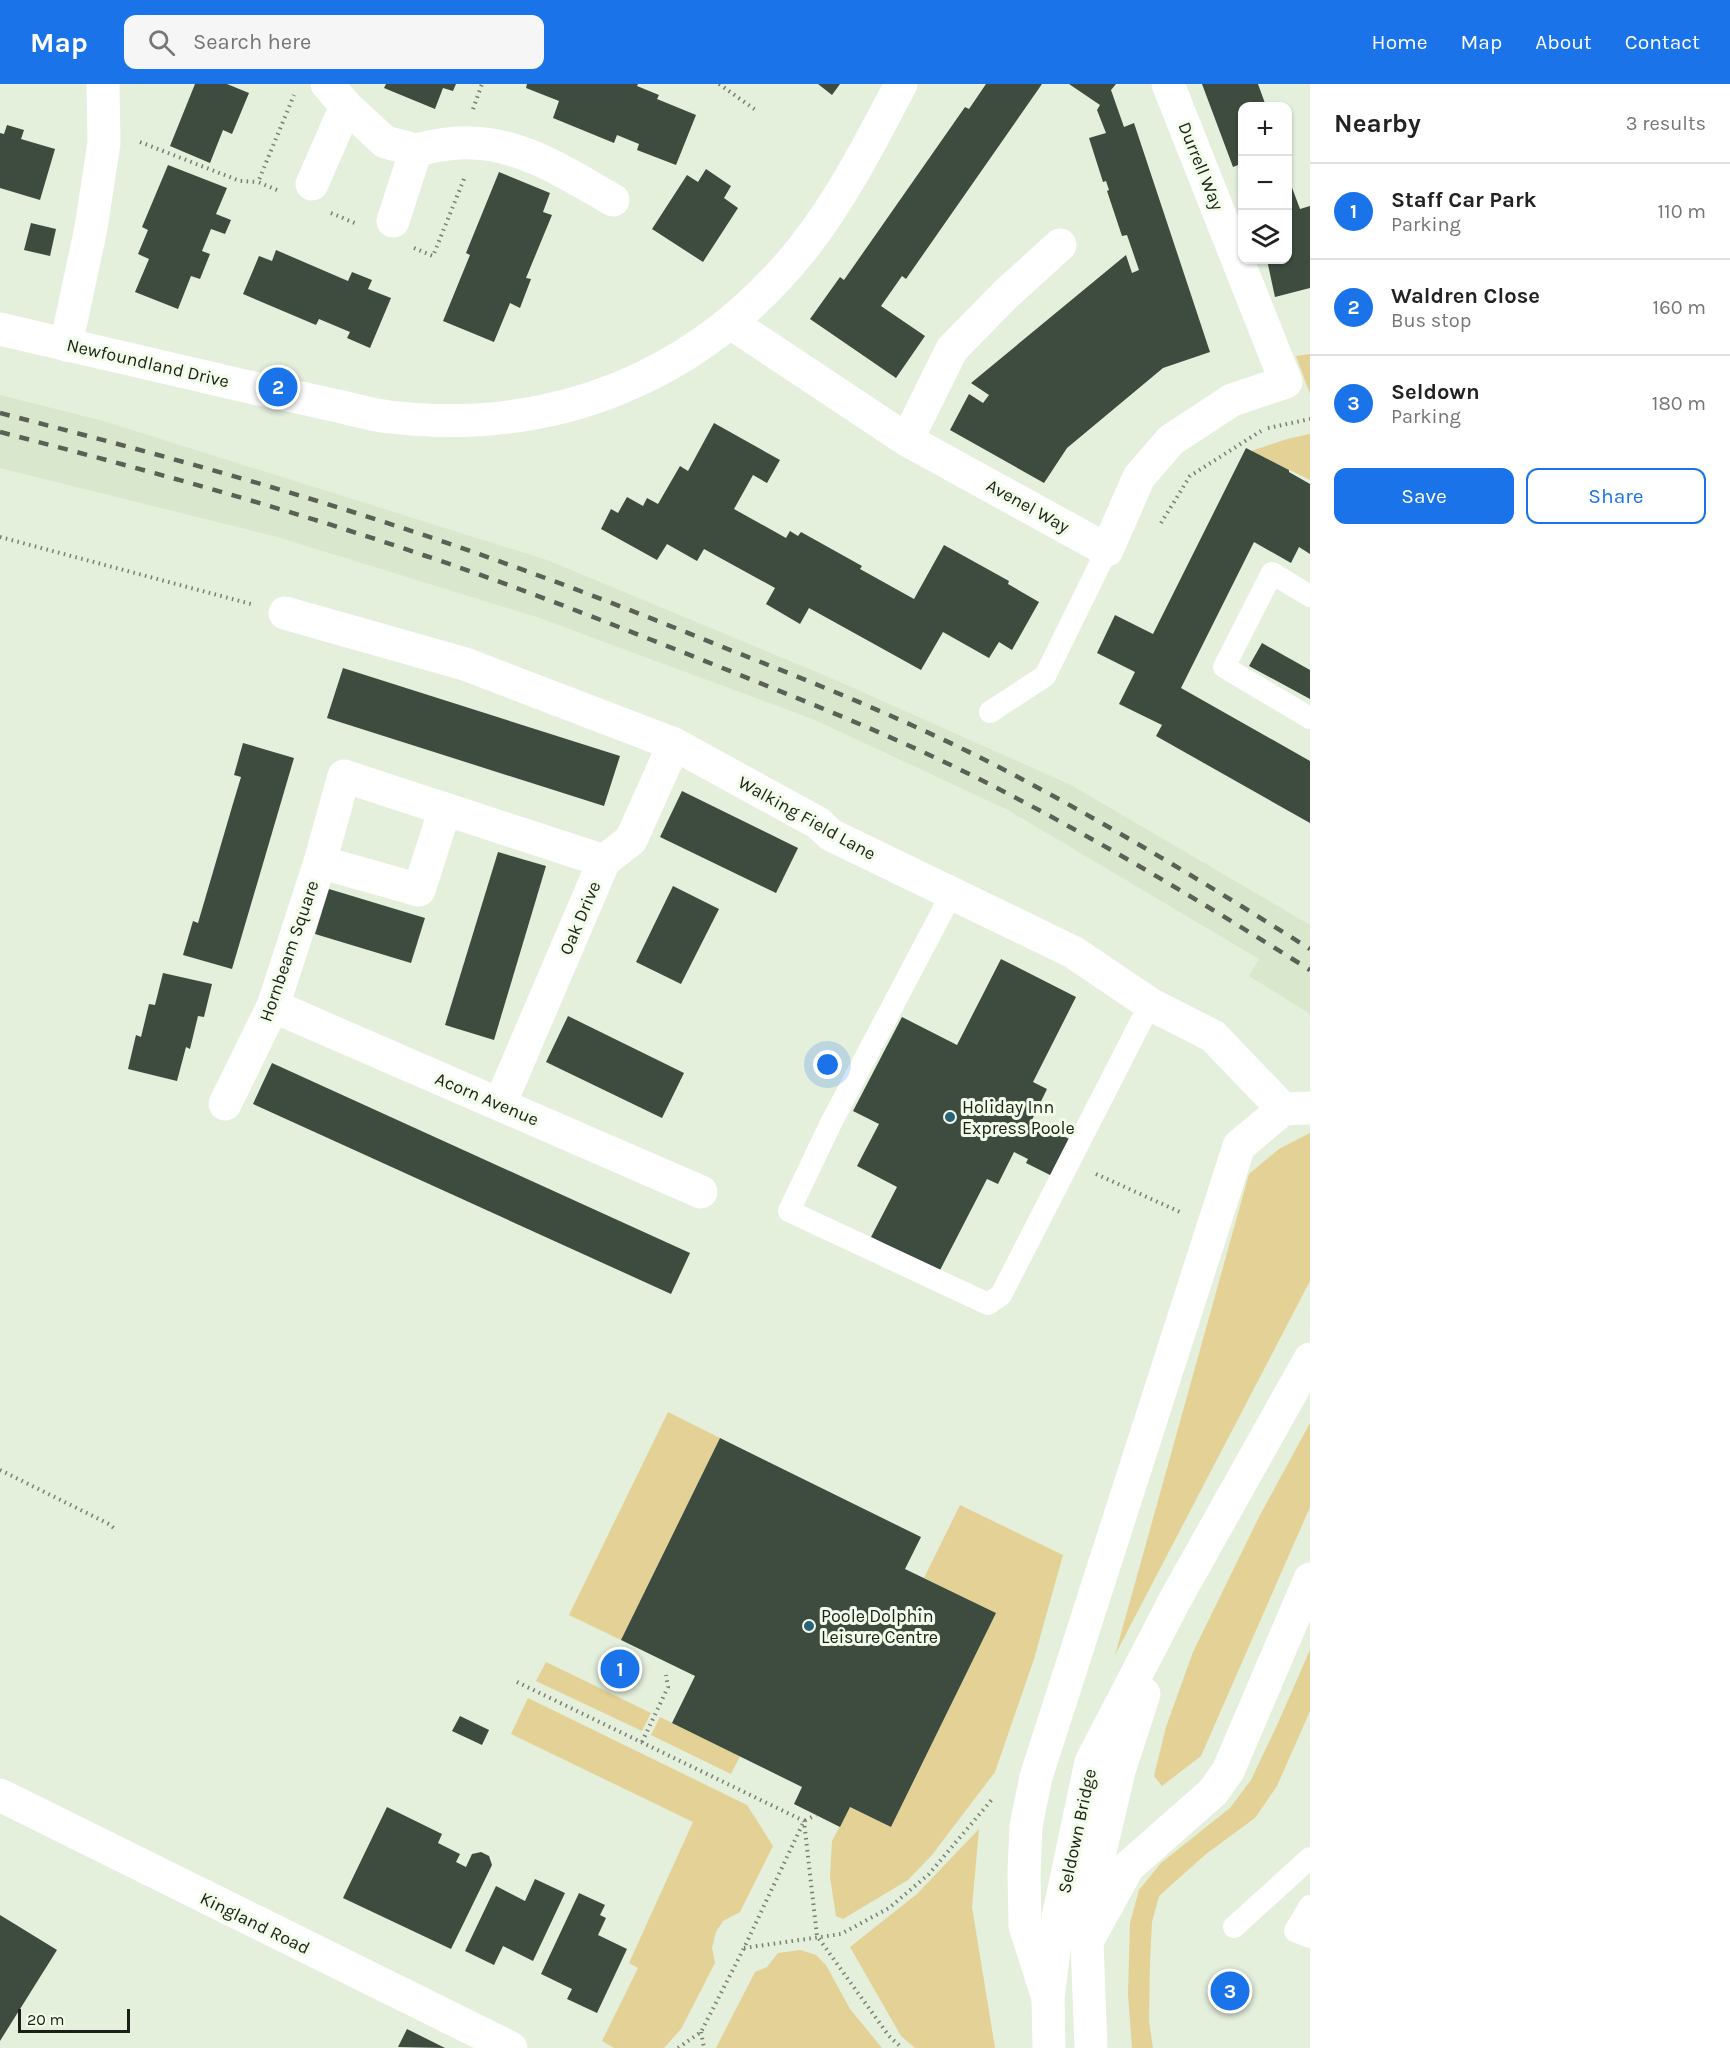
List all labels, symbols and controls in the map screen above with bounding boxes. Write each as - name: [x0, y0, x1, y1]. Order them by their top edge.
- search box: [124, 15, 544, 69]
- text: Map: [30, 26, 88, 59]
- icon: search: [145, 26, 178, 59]
- text: Search here: [193, 29, 311, 55]
- text: Home: [1372, 30, 1428, 54]
- text: Map: [1461, 30, 1502, 54]
- text: About: [1535, 30, 1592, 54]
- text: Contact: [1625, 30, 1700, 54]
- map controls: [1238, 102, 1292, 264]
- button: +: [1238, 102, 1292, 156]
- text: Nearby: [1334, 108, 1421, 139]
- text: 3 results: [1626, 112, 1706, 135]
- street label: Durrell Way: [1173, 119, 1229, 214]
- button: −: [1238, 156, 1292, 210]
- text: Staff Car Park: [1391, 187, 1537, 213]
- text: 1: [1350, 200, 1357, 223]
- text: 110 m: [1657, 200, 1706, 223]
- button: layers: [1238, 210, 1292, 264]
- text: Parking: [1391, 213, 1461, 236]
- text: Waldren Close: [1391, 283, 1540, 309]
- text: 2: [1347, 296, 1360, 319]
- text: 160 m: [1653, 296, 1706, 319]
- text: Bus stop: [1391, 309, 1471, 332]
- street label: Newfoundland Drive: [65, 334, 231, 392]
- pin: 2: [258, 364, 298, 410]
- text: Seldown: [1391, 379, 1480, 405]
- text: 3: [1347, 392, 1360, 415]
- text: 180 m: [1652, 392, 1706, 415]
- text: Parking: [1391, 405, 1461, 428]
- button: Save: [1334, 468, 1514, 524]
- button: Share: [1526, 468, 1706, 524]
- street label: Avenel Way: [983, 474, 1074, 538]
- street label: Walking Field Lane: [734, 771, 880, 865]
- street label: Hornbeam Square: [254, 877, 324, 1025]
- street label: Oak Drive: [555, 878, 605, 958]
- your location: [813, 1050, 842, 1079]
- street label: Acorn Avenue: [432, 1067, 542, 1131]
- place label: Holiday Inn Express Poole: [962, 1096, 1075, 1139]
- marker: Holiday Inn Express Poole: [943, 1110, 957, 1124]
- place label: Poole Dolphin Leisure Centre: [821, 1605, 938, 1648]
- marker: Poole Dolphin Leisure Centre: [802, 1619, 816, 1633]
- pin: 1: [600, 1646, 640, 1692]
- street label: Seldown Bridge: [1053, 1767, 1101, 1895]
- street label: Kingland Road: [196, 1887, 314, 1959]
- pin: 3: [1210, 1968, 1250, 2014]
- scale bar: [18, 2006, 130, 2034]
- text: 20 m: [27, 2010, 65, 2029]

